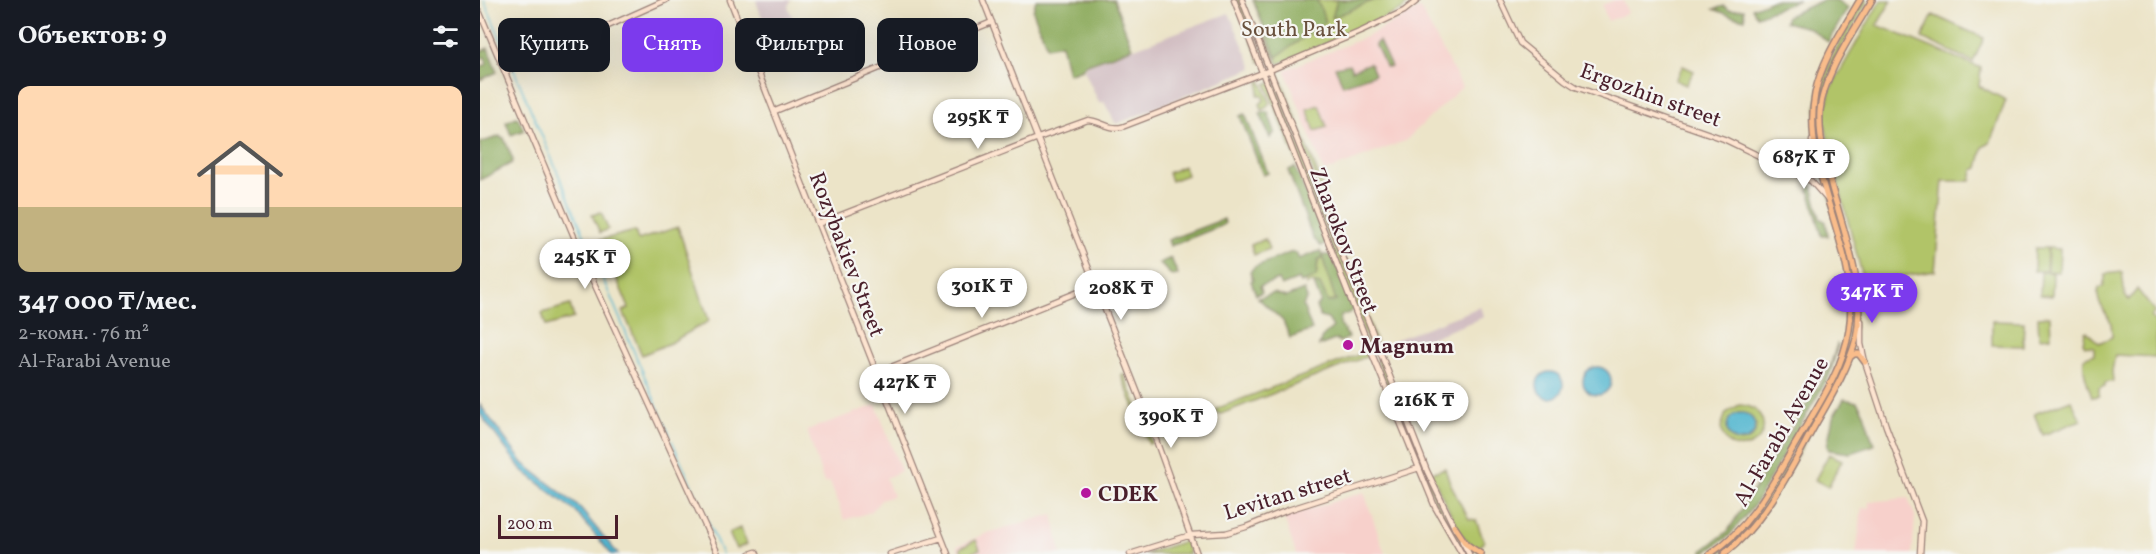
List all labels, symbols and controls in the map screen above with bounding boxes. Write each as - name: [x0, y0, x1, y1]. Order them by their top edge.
- park label: South Park: [1241, 15, 1347, 46]
- text: Объектов: 9: [18, 18, 167, 54]
- chip: Купить: [498, 18, 610, 72]
- chip: Снять: [622, 18, 723, 72]
- chip: Фильтры: [735, 18, 865, 72]
- chip: Новое: [877, 18, 978, 72]
- icon: filters: [429, 20, 462, 53]
- street label: Ergozhin street: [1575, 56, 1726, 136]
- pin: 295K ₸: [929, 99, 1027, 150]
- text: 295K ₸: [947, 104, 1009, 132]
- icon: home: [186, 125, 294, 233]
- pin: 687K ₸: [1755, 139, 1853, 190]
- text: 687K ₸: [1772, 144, 1836, 172]
- street label: Zharokov Street: [1300, 163, 1385, 319]
- street label: Rozybakiev Street: [800, 168, 891, 342]
- pin: 245K ₸: [536, 239, 634, 290]
- text: 245K ₸: [553, 244, 617, 272]
- pin: 301K ₸: [933, 268, 1031, 319]
- pin: 208K ₸: [1072, 270, 1170, 321]
- text: 301K ₸: [951, 273, 1013, 301]
- pin: 347K ₸: [1823, 273, 1921, 324]
- text: 208K ₸: [1088, 275, 1154, 303]
- text: 347K ₸: [1840, 278, 1904, 306]
- text: 347 000 ₸/мес.: [18, 284, 197, 320]
- text: 2-комн. · 76 m²: [18, 320, 149, 348]
- place label: Magnum: [1360, 332, 1454, 363]
- marker: Magnum: [1341, 338, 1355, 352]
- text: Al-Farabi Avenue: [18, 348, 171, 376]
- street label: Al-Farabi Avenue: [1727, 352, 1838, 513]
- pin: 427K ₸: [856, 364, 954, 415]
- text: 427K ₸: [873, 369, 937, 397]
- pin: 216K ₸: [1375, 382, 1473, 433]
- text: 216K ₸: [1394, 387, 1455, 415]
- pin: 390K ₸: [1122, 398, 1220, 449]
- text: 390K ₸: [1138, 403, 1204, 431]
- street label: Levitan street: [1220, 461, 1356, 529]
- place label: CDEK: [1098, 480, 1158, 511]
- marker: CDEK: [1079, 486, 1093, 500]
- scale bar: [498, 512, 618, 540]
- text: 200 m: [507, 514, 552, 536]

